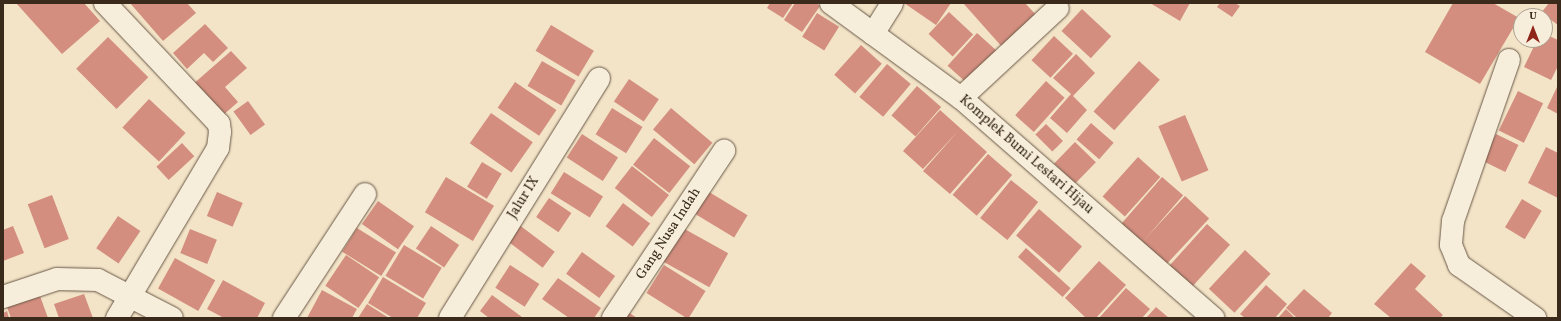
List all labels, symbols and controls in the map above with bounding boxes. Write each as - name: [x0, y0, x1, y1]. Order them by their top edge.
- north arrow: [1513, 8, 1553, 48]
- text: U: [1529, 9, 1537, 24]
- street label: Komplek Bumi Lestari Hijau: [955, 92, 1097, 218]
- street label: Jalur IX: [505, 174, 543, 222]
- street label: Gang Nusa Indah: [633, 185, 705, 283]

